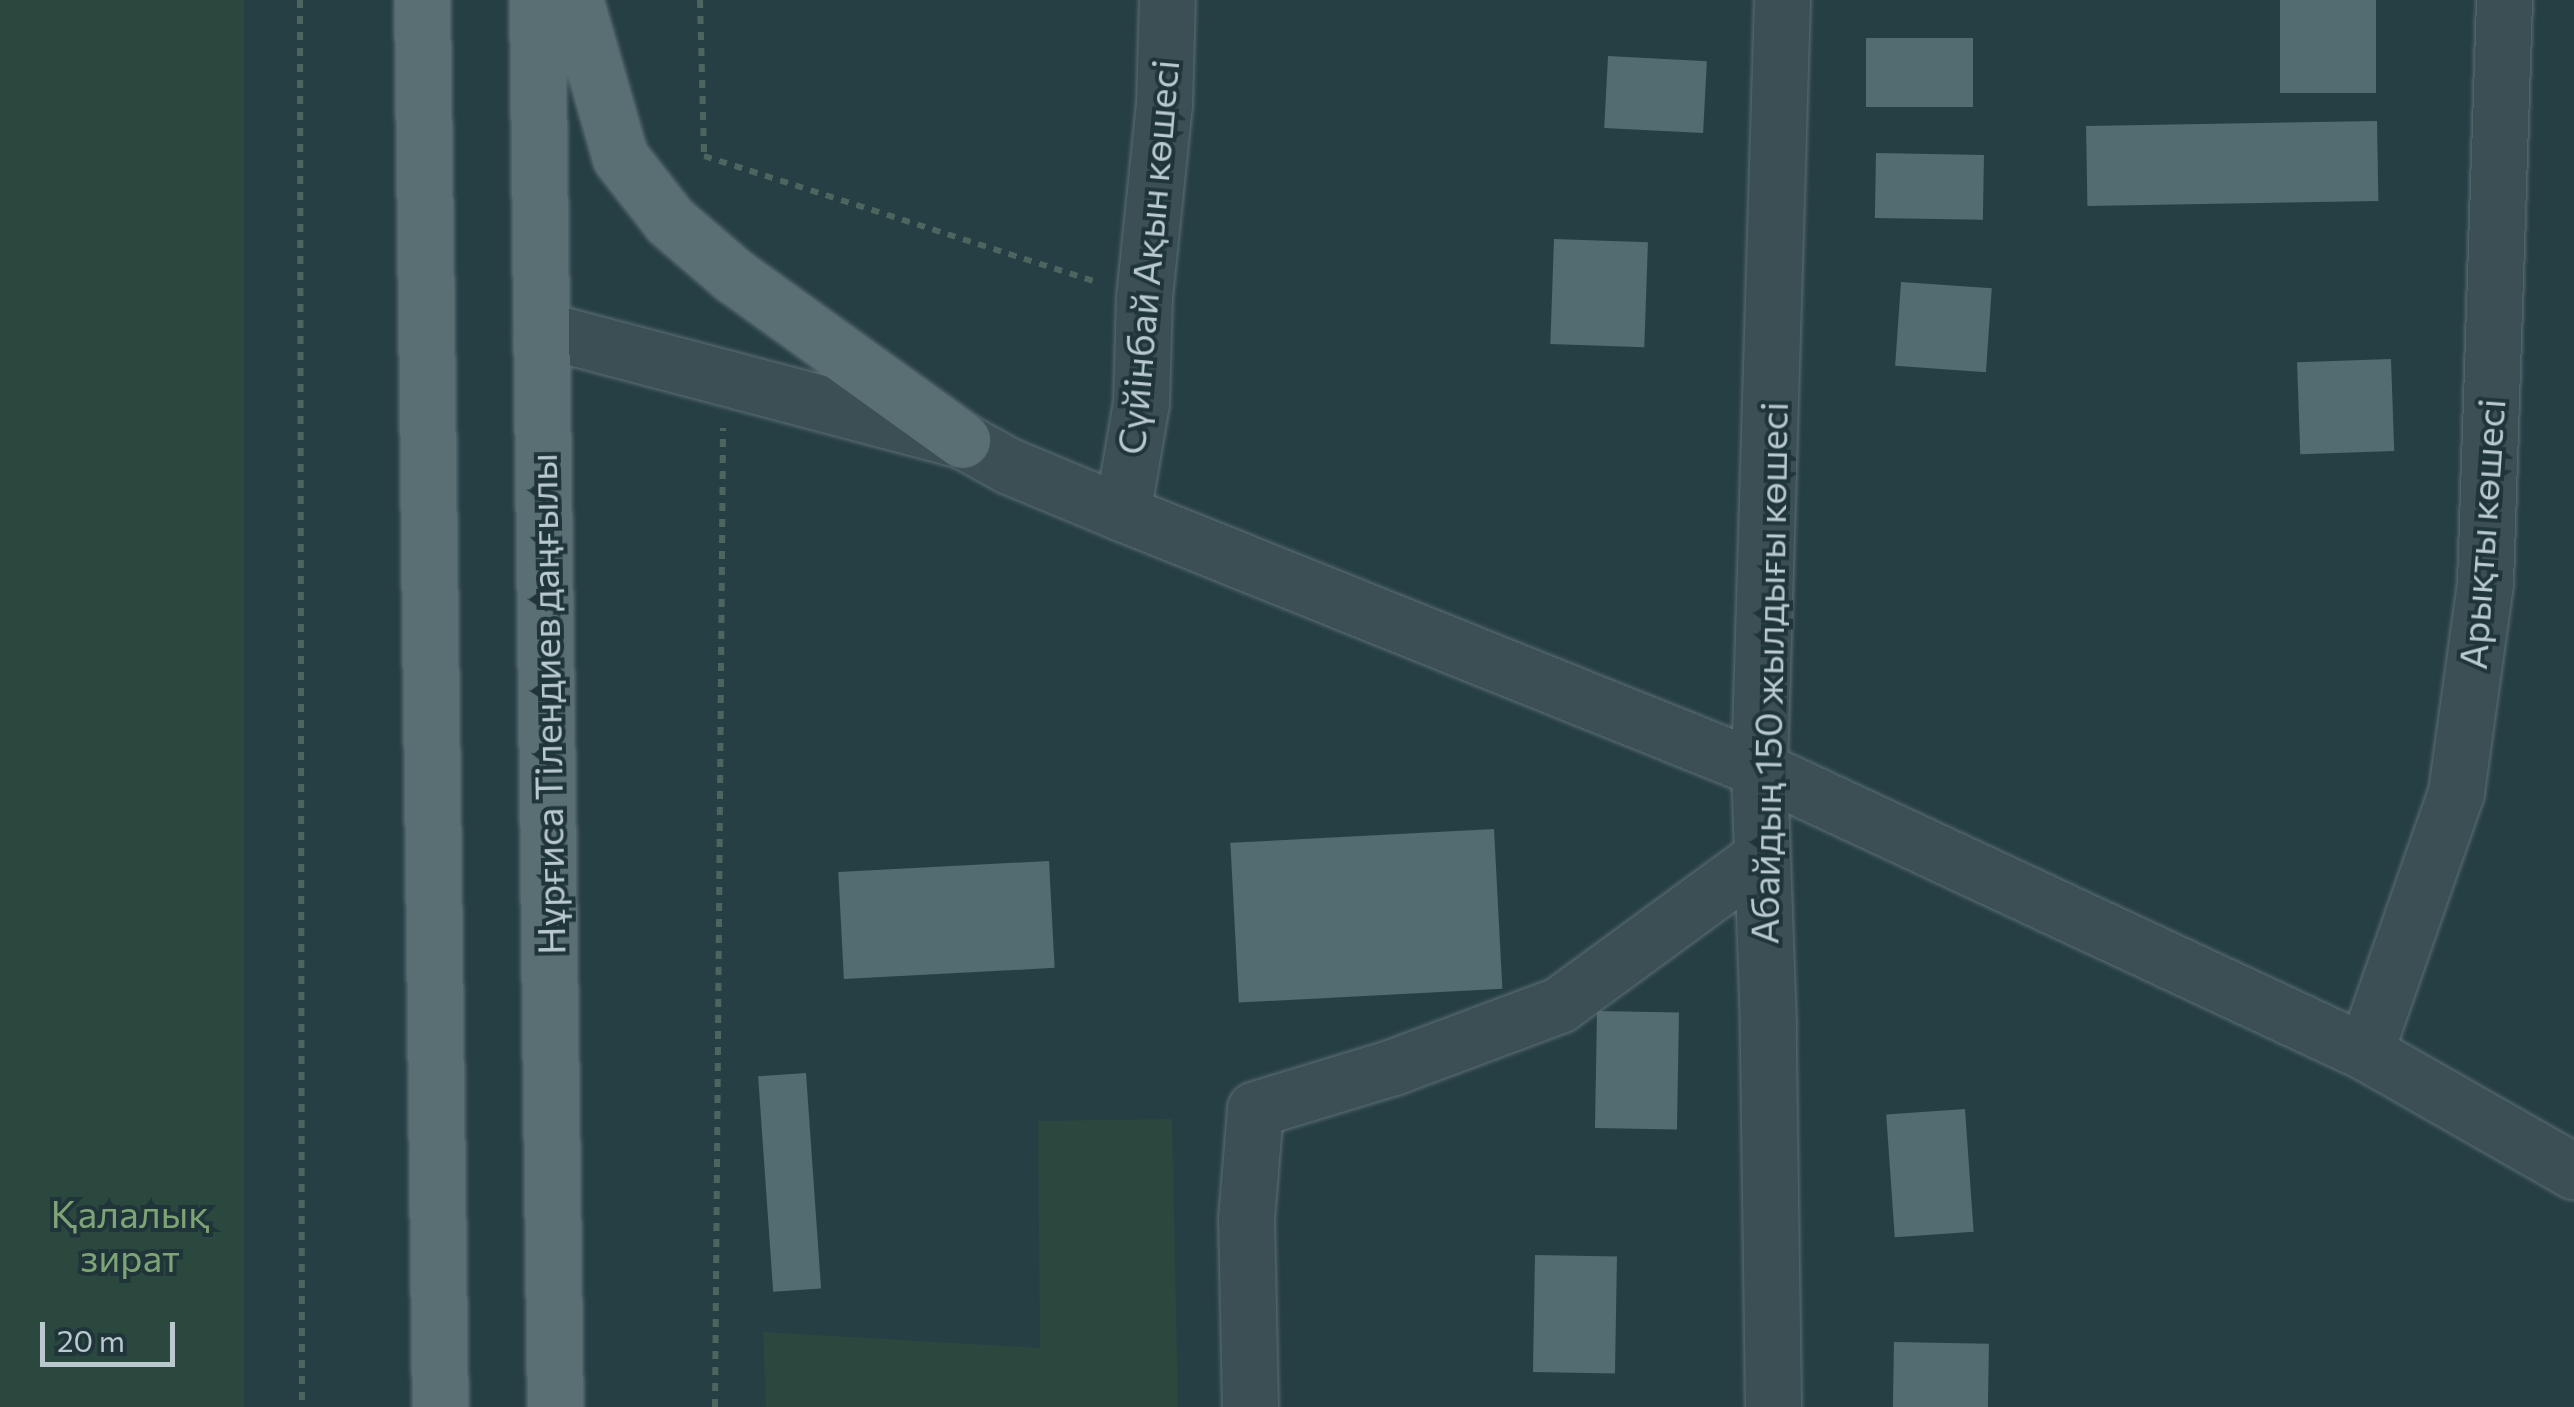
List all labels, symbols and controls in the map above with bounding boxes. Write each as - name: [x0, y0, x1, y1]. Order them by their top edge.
- street label: Сүйінбай Ақын көшесі: [1107, 58, 1187, 456]
- street label: Арықты көшесі: [2449, 397, 2513, 671]
- street label: Абайдың 150 жылдығы көшесі: [1740, 401, 1796, 945]
- street label: Нұрғиса Тілендиев даңғылы: [519, 453, 573, 955]
- park label: Қалалық зират: [50, 1190, 210, 1280]
- scale bar: [45, 1302, 180, 1364]
- text: 20 m: [57, 1321, 125, 1358]

